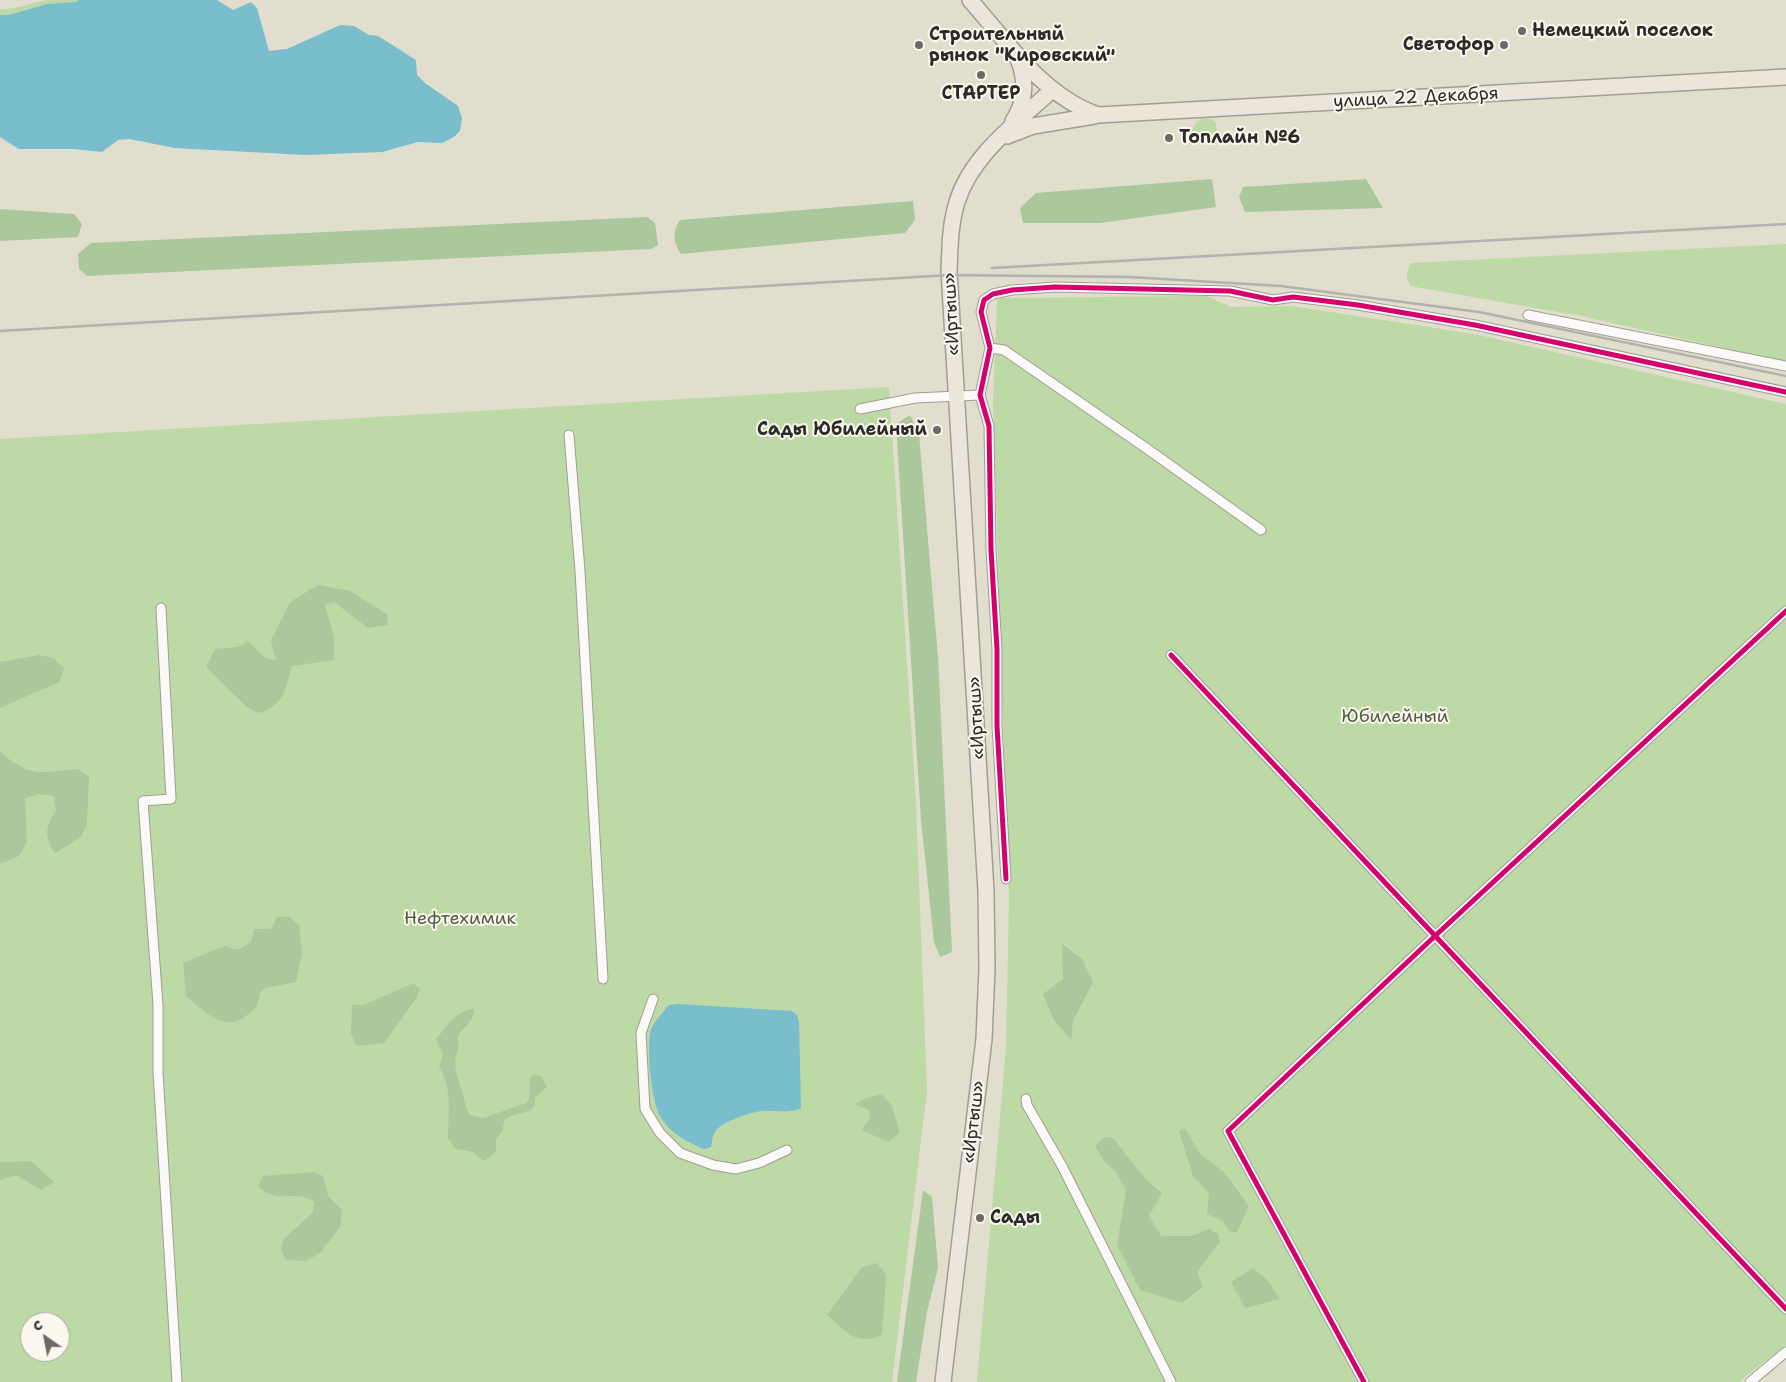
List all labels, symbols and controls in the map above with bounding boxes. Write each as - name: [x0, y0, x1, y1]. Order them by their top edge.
- place label: Немецкий поселок: [1532, 20, 1713, 42]
- place label: Строительный рынок "Кировский": [929, 24, 1115, 66]
- marker: Немецкий поселок: [1516, 25, 1528, 37]
- place label: Светофор: [1403, 34, 1494, 56]
- marker: Строительный рынок "Кировский": [913, 39, 925, 51]
- marker: Светофор: [1498, 39, 1510, 51]
- marker: СТАРТЕР: [975, 69, 987, 81]
- place label: СТАРТЕР: [941, 83, 1021, 105]
- street label: улица 22 Декабря: [1333, 83, 1499, 113]
- place label: Топлайн №6: [1179, 127, 1300, 149]
- marker: Топлайн №6: [1163, 132, 1175, 144]
- street label: «Иртыш»: [939, 272, 965, 356]
- place label: Сады Юбилейный: [757, 419, 927, 441]
- marker: Сады Юбилейный: [931, 424, 943, 436]
- street label: «Иртыш»: [964, 676, 990, 760]
- park label: Юбилейный: [1342, 706, 1448, 728]
- park label: Нефтехимик: [404, 908, 516, 930]
- street label: «Иртыш»: [958, 1079, 990, 1165]
- place label: Сады: [990, 1207, 1040, 1229]
- marker: Сады: [974, 1212, 986, 1224]
- north arrow: [20, 1312, 70, 1362]
- text: С: [29, 1315, 46, 1335]

